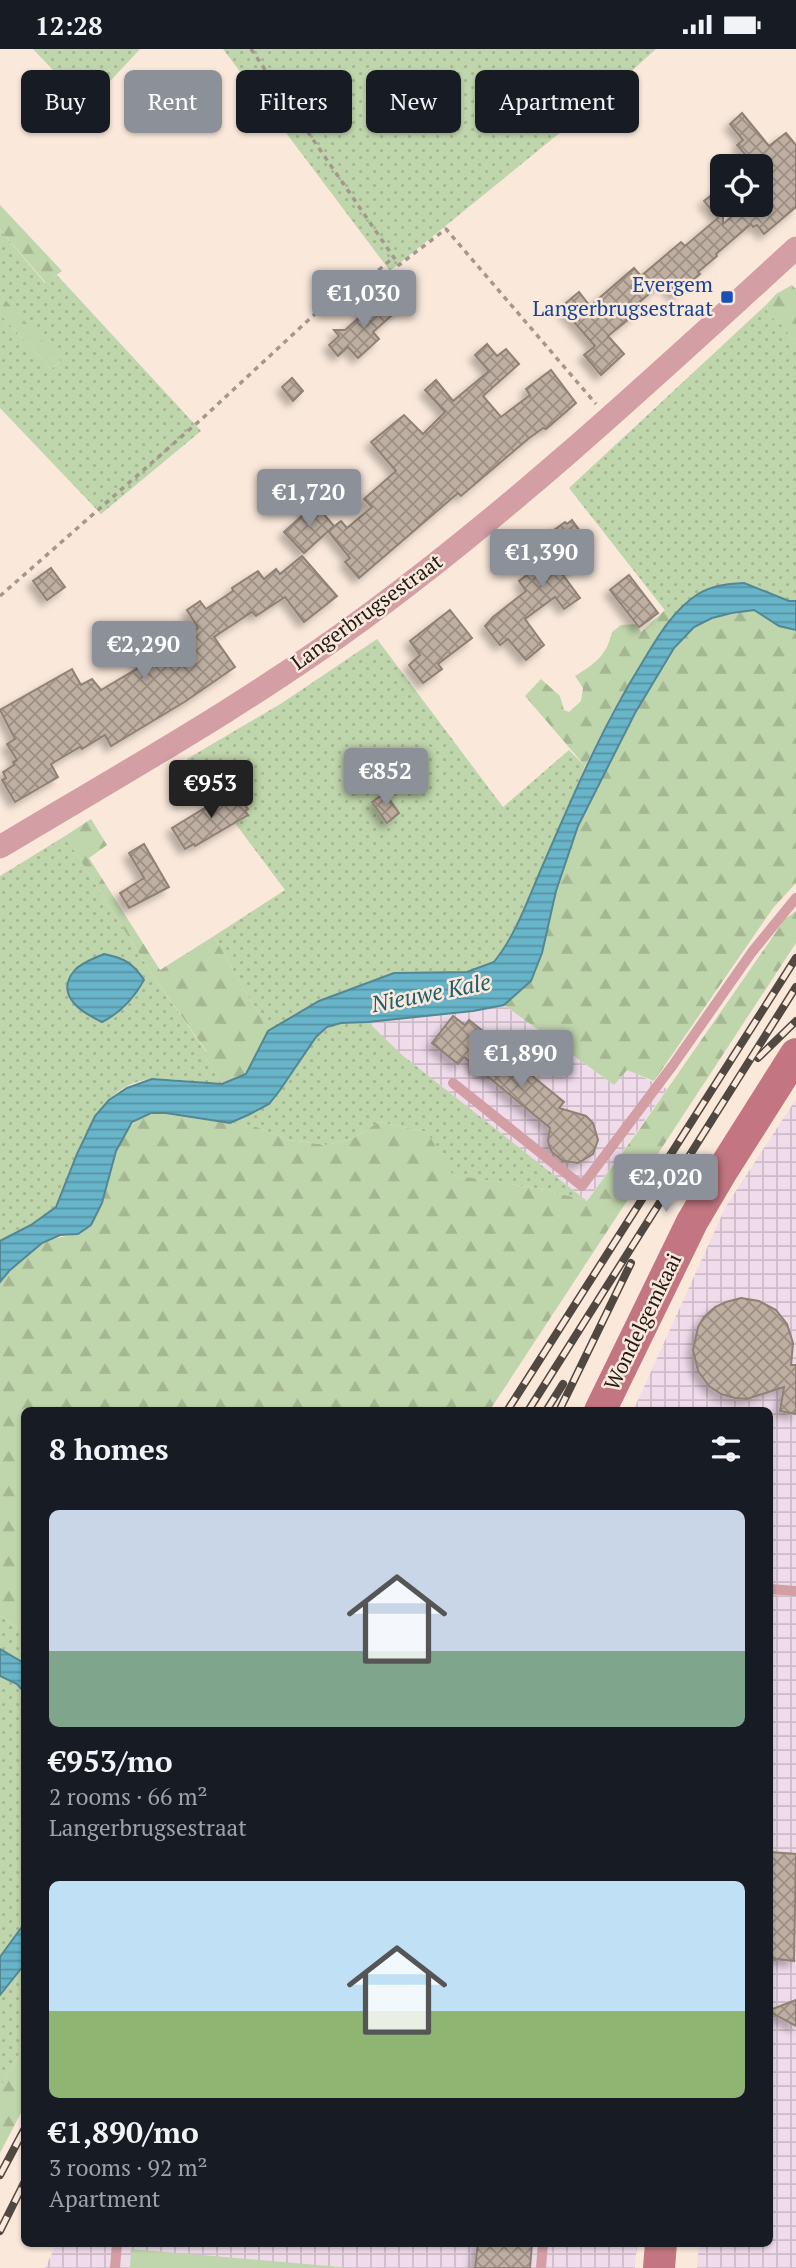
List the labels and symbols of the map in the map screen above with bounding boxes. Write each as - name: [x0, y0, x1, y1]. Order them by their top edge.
- place label: Evergem Langerbrugsestraat: [533, 270, 713, 322]
- pin: €1,030: [307, 271, 421, 330]
- marker: Evergem Langerbrugsestraat: [719, 289, 735, 305]
- pin: €1,720: [252, 469, 366, 529]
- pin: €1,390: [485, 529, 599, 589]
- street label: Langerbrugsestraat: [285, 547, 448, 676]
- pin: €2,290: [87, 621, 201, 681]
- pin: €852: [345, 749, 427, 808]
- pin: €953: [170, 761, 252, 820]
- water label: Nieuwe Kale: [368, 966, 493, 1019]
- pin: €1,890: [464, 1031, 578, 1090]
- pin: €2,020: [609, 1155, 723, 1214]
- street label: Wondelgemkaai: [597, 1248, 687, 1395]

